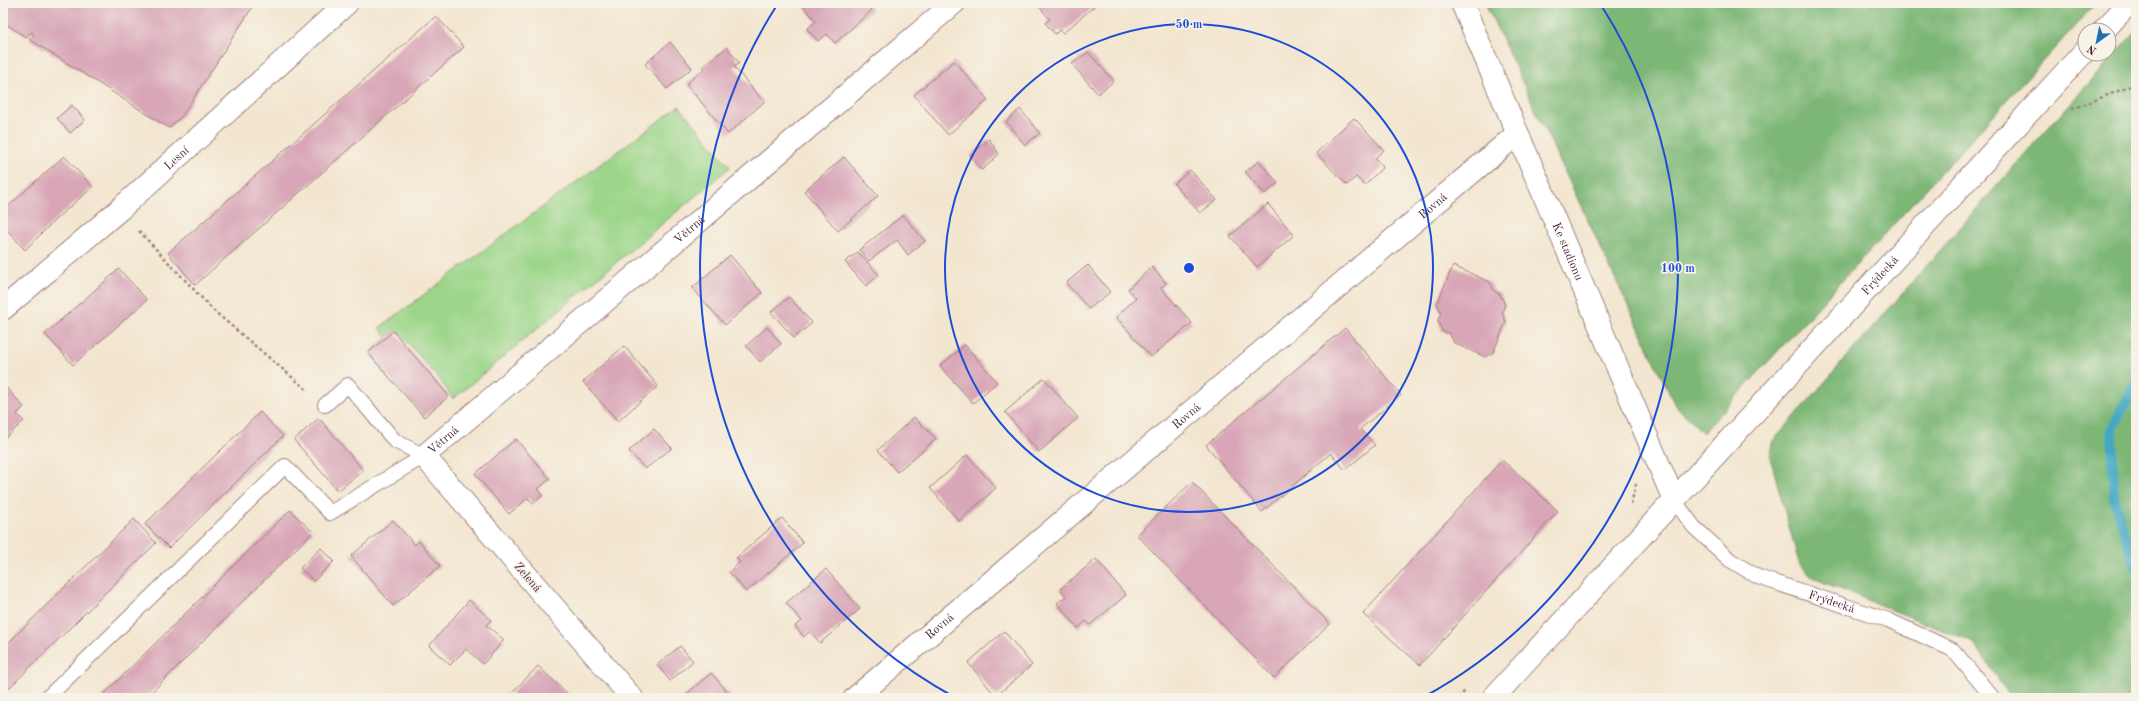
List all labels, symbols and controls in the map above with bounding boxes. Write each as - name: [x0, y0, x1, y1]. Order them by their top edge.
- text: 50 m: [1176, 18, 1203, 31]
- north arrow: [2077, 22, 2117, 62]
- text: N: [2085, 42, 2099, 56]
- street label: Lesní: [162, 144, 192, 173]
- street label: Rovná: [1417, 191, 1450, 222]
- street label: Větrná: [672, 214, 708, 246]
- street label: Ke stadionu: [1549, 221, 1585, 283]
- street label: Frýdecká: [1860, 254, 1901, 298]
- centre of rings: [1182, 261, 1196, 275]
- text: 100 m: [1661, 263, 1695, 275]
- street label: Rovná: [1170, 401, 1203, 432]
- street label: Větrná: [426, 424, 461, 457]
- street label: Zelená: [511, 561, 543, 595]
- street label: Frýdecká: [1807, 589, 1856, 616]
- street label: Rovná: [924, 612, 957, 642]

